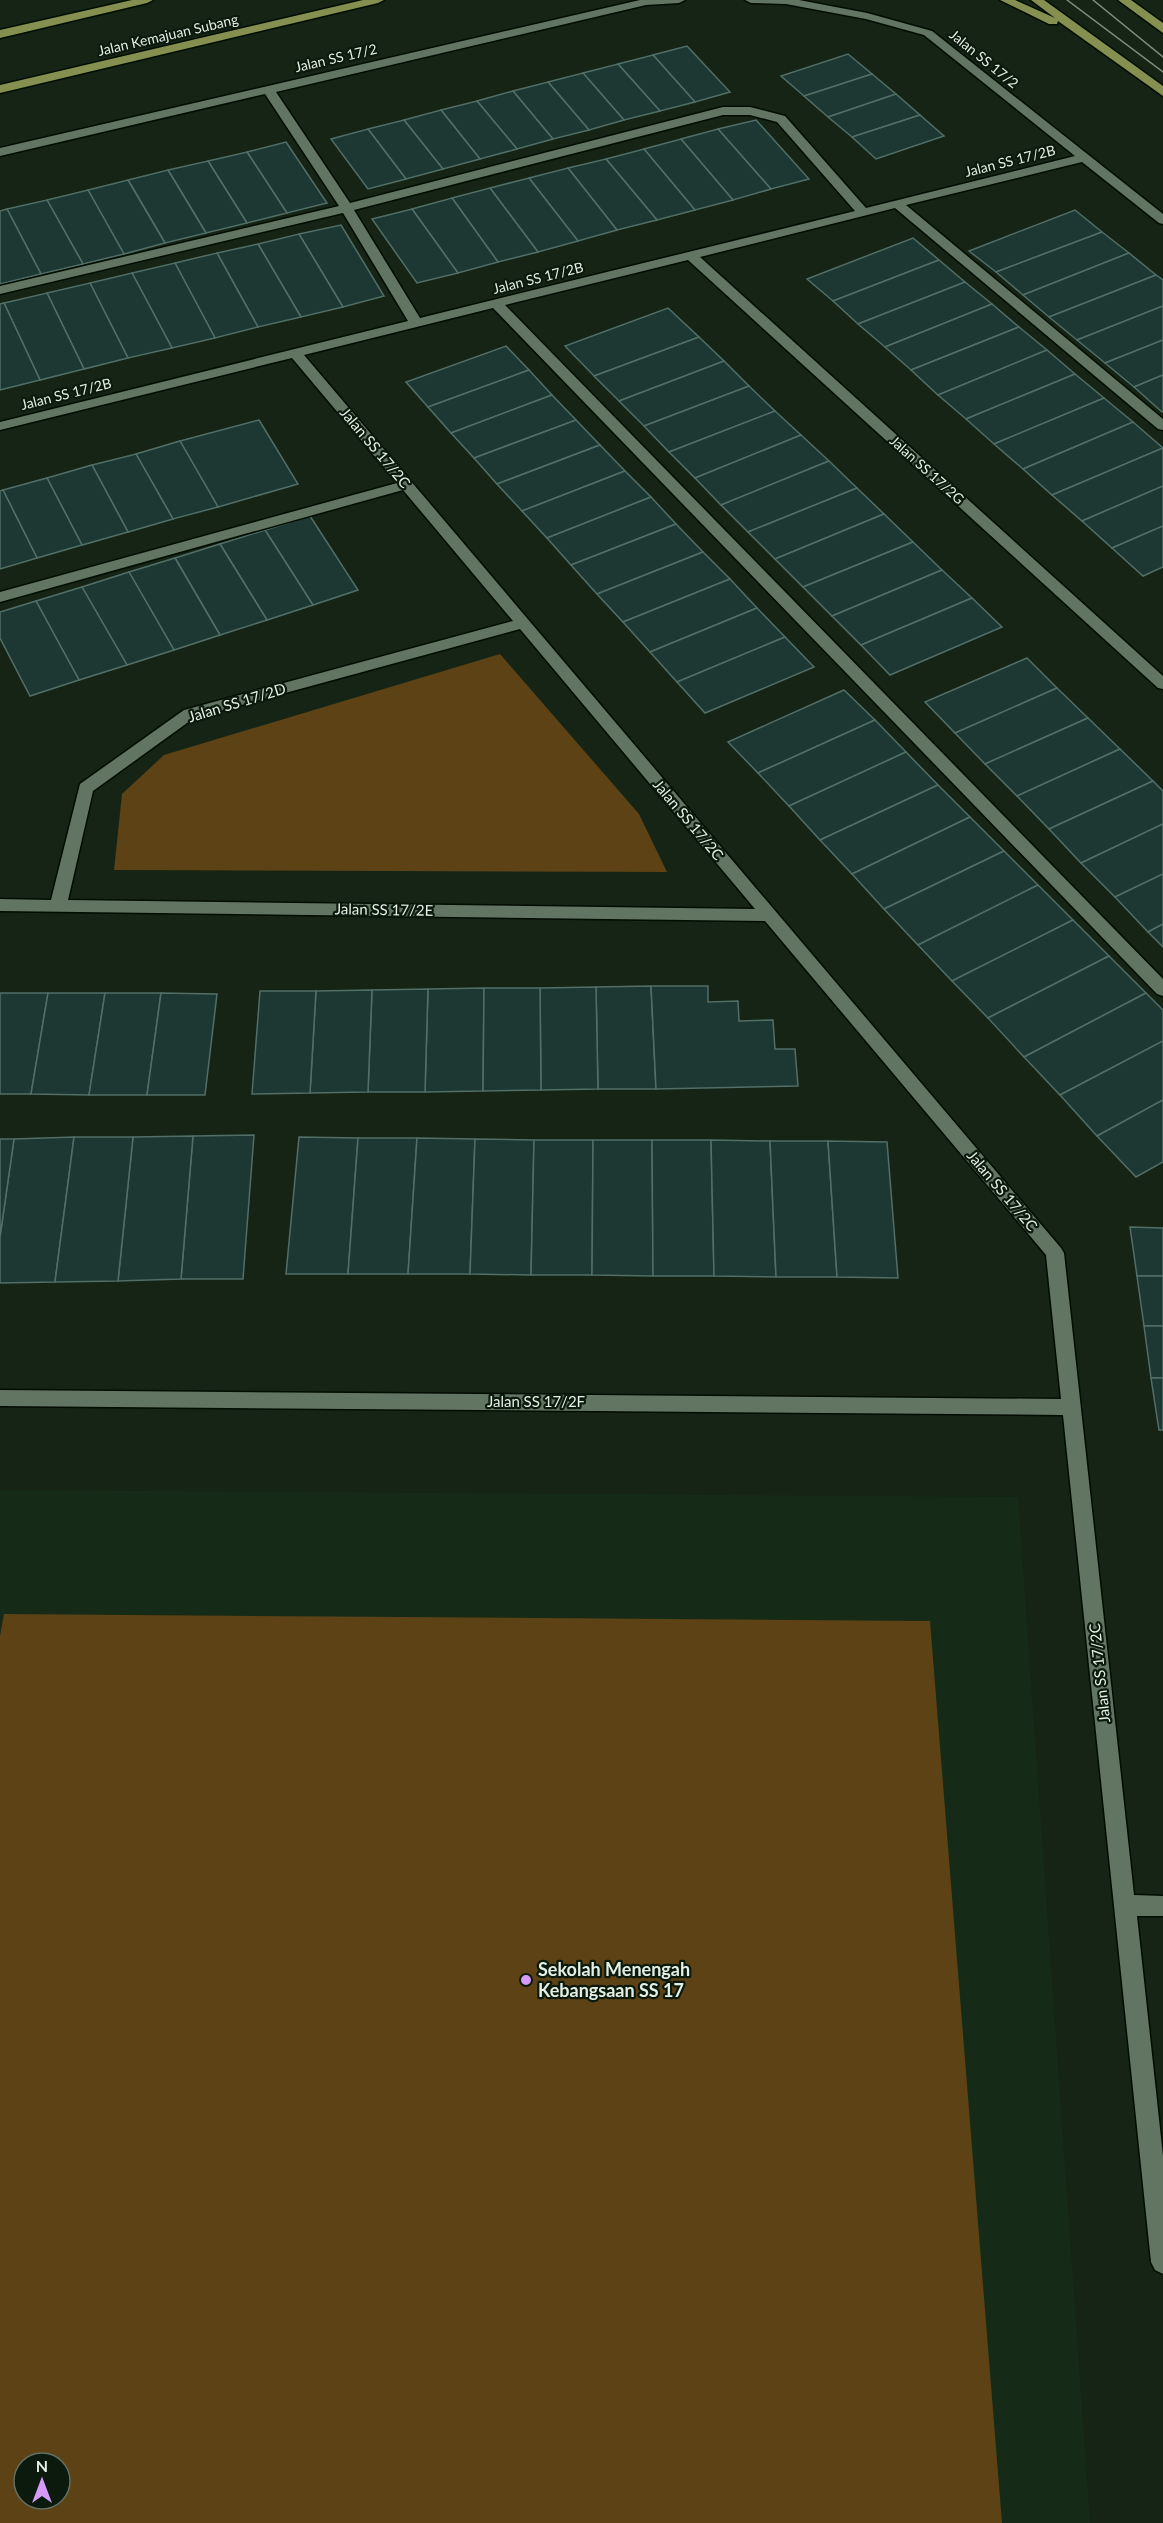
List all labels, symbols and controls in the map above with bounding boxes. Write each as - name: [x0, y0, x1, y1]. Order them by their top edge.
- street label: Jalan Kemajuan Subang: [96, 10, 240, 59]
- street label: Jalan SS 17/2: [946, 26, 1022, 92]
- street label: Jalan SS 17/2: [293, 40, 379, 75]
- street label: Jalan SS 17/2B: [963, 141, 1057, 180]
- street label: Jalan SS 17/2B: [491, 258, 585, 297]
- street label: Jalan SS 17/2B: [19, 374, 113, 413]
- street label: Jalan SS 17/2C: [337, 403, 415, 491]
- street label: Jalan SS 17/2G: [887, 432, 968, 507]
- street label: Jalan SS 17/2D: [186, 679, 288, 725]
- street label: Jalan SS 17/2C: [650, 775, 728, 863]
- street label: Jalan SS 17/2E: [335, 899, 433, 919]
- street label: Jalan SS 17/2C: [964, 1146, 1042, 1234]
- street label: Jalan SS 17/2F: [487, 1392, 585, 1410]
- street label: Jalan SS 17/2C: [1085, 1623, 1113, 1724]
- place label: Sekolah Menengah Kebangsaan SS 17: [538, 1958, 690, 2001]
- marker: Sekolah Menengah Kebangsaan SS 17: [519, 1973, 533, 1987]
- north arrow: [12, 2451, 72, 2511]
- text: N: [36, 2456, 48, 2475]

